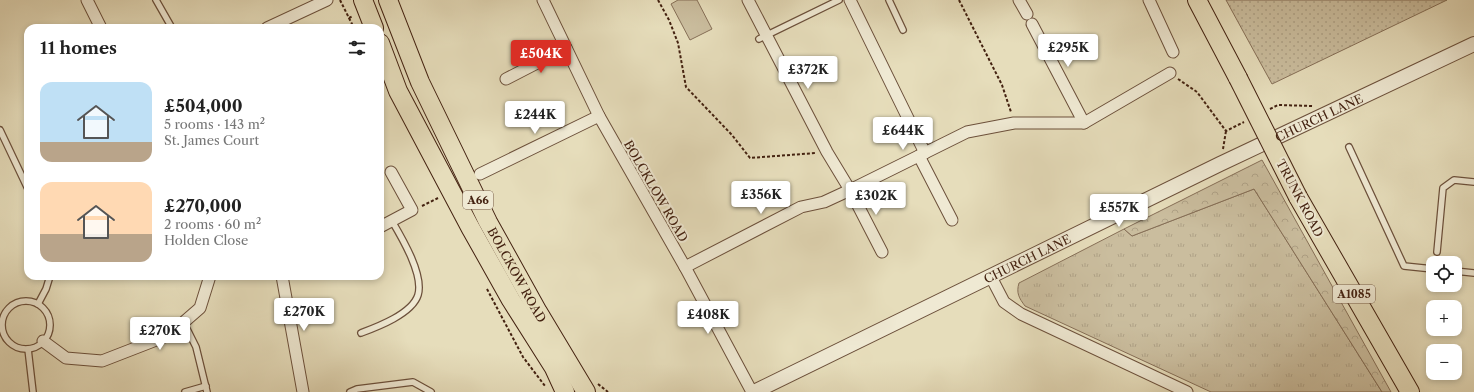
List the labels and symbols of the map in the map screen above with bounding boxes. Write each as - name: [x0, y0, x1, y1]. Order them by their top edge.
- pin: £295K: [1040, 34, 1096, 68]
- pin: £504K: [513, 40, 569, 74]
- pin: £372K: [780, 56, 836, 90]
- street label: CHURCH LANE: [1273, 90, 1365, 144]
- pin: £244K: [507, 101, 563, 135]
- pin: £644K: [875, 117, 931, 151]
- street label: BOLCKLOW ROAD: [621, 138, 691, 245]
- street label: TRUNK ROAD: [1273, 157, 1327, 240]
- pin: £356K: [733, 181, 789, 215]
- pin: £302K: [848, 182, 904, 216]
- road number: A66: [463, 191, 493, 209]
- pin: £557K: [1091, 194, 1147, 228]
- street label: BOLCKOW ROAD: [485, 225, 550, 325]
- street label: CHURCH LANE: [981, 231, 1073, 286]
- road number: A1085: [1333, 285, 1375, 303]
- pin: £270K: [276, 298, 332, 332]
- pin: £408K: [680, 301, 736, 335]
- pin: £270K: [132, 317, 188, 351]

